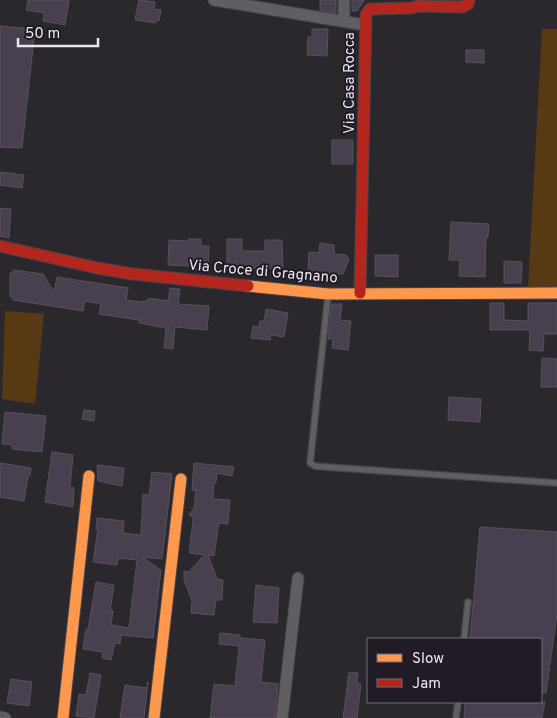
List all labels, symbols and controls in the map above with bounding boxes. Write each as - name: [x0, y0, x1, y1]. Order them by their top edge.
- scale bar: [18, 15, 98, 47]
- text: 50 m: [25, 25, 60, 44]
- street label: Via Casa Rocca: [341, 32, 360, 134]
- street label: Via Croce di Gragnano: [187, 256, 338, 288]
- legend: [367, 638, 542, 703]
- text: Slow: [412, 650, 444, 669]
- text: Jam: [412, 675, 441, 694]

